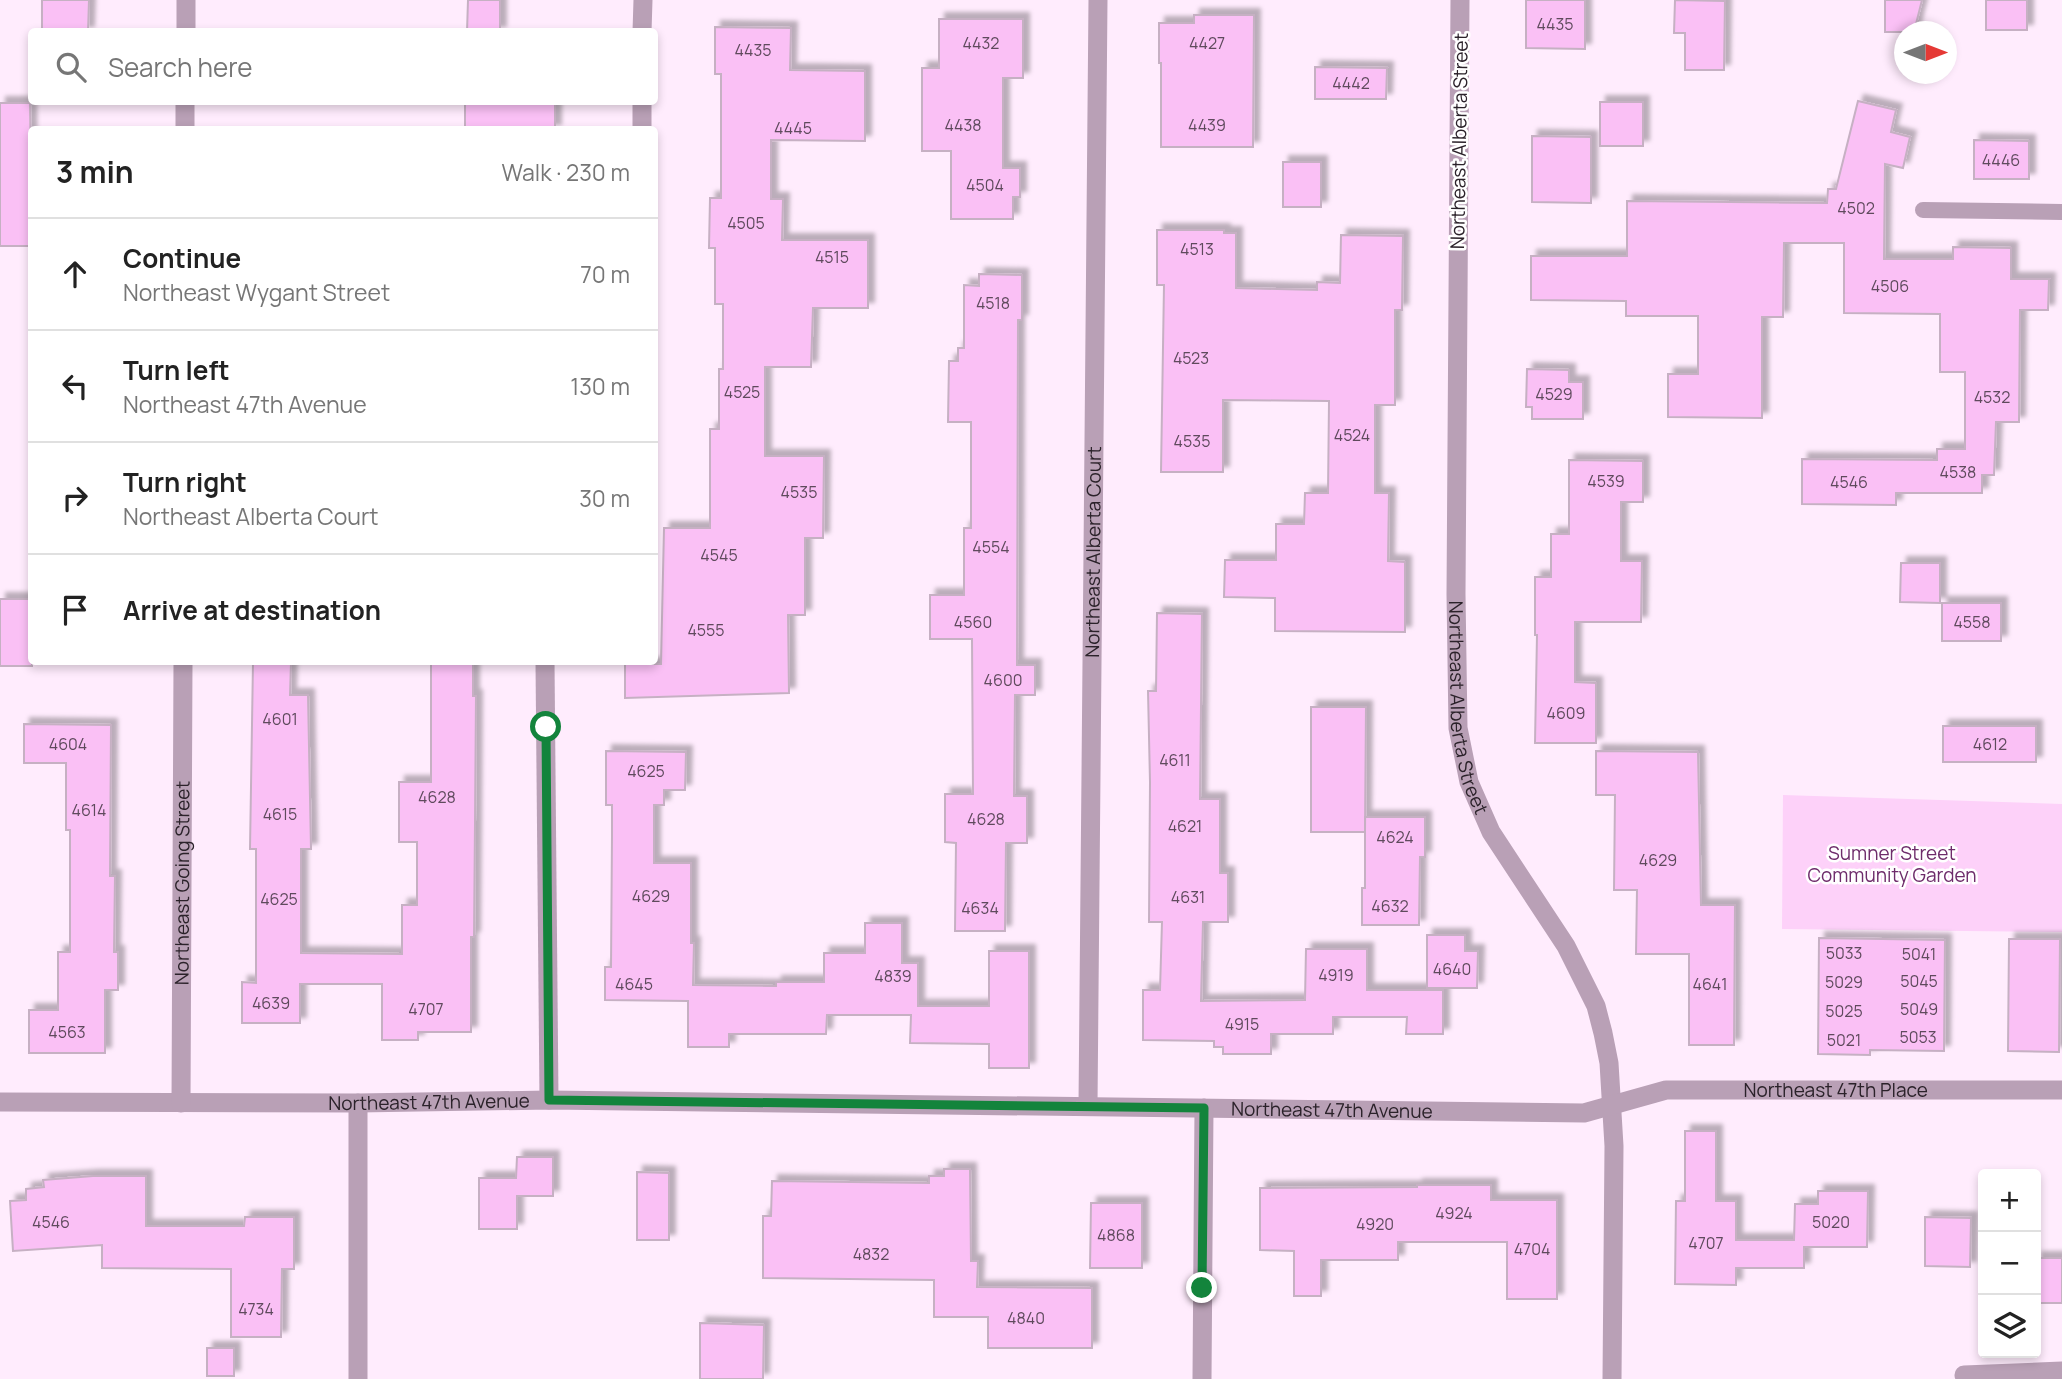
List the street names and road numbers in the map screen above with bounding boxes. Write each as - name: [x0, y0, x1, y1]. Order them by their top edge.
- street label: Northeast Alberta Street: [1444, 33, 1474, 249]
- street label: Northeast Alberta Court: [1079, 446, 1107, 658]
- street label: Northeast Alberta Street: [1443, 601, 1495, 818]
- street label: Northeast Going Street: [169, 781, 195, 985]
- street label: Northeast 47th Place: [1744, 1077, 1928, 1103]
- street label: Northeast 47th Avenue: [328, 1087, 530, 1116]
- street label: Northeast 47th Avenue: [1231, 1096, 1433, 1124]

